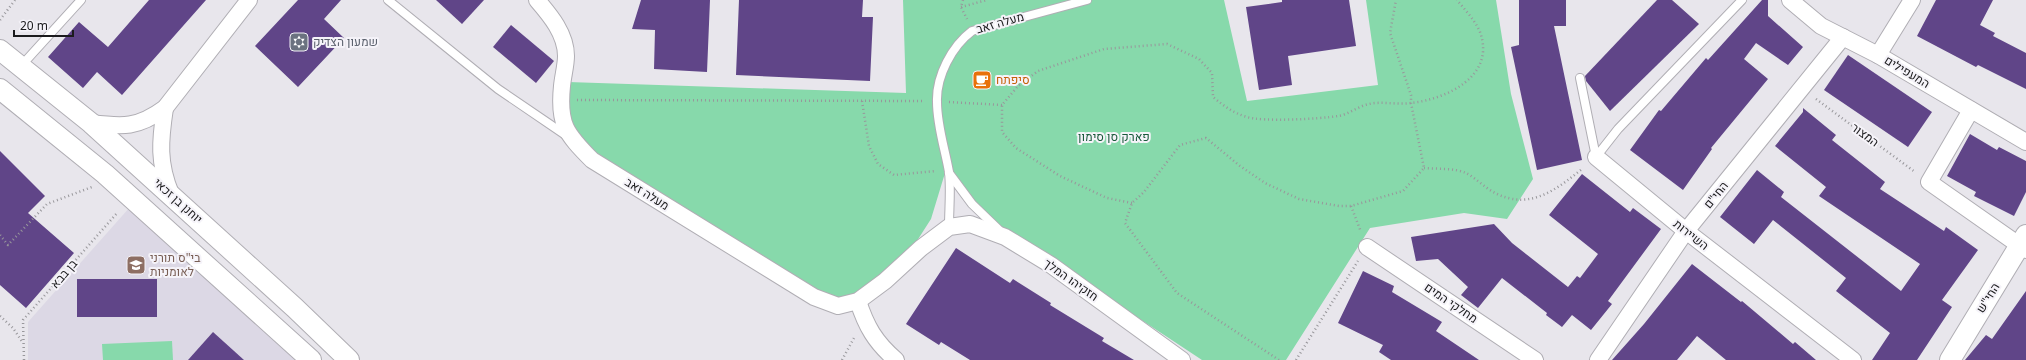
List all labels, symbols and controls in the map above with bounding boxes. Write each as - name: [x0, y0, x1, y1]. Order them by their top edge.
- street label: מעלה זאב: [974, 8, 1026, 37]
- scale bar: [14, 12, 73, 38]
- text: 20 m: [20, 17, 48, 34]
- synagogue icon: שמעון הצדיק: [288, 31, 310, 53]
- place label: שמעון הצדיק: [313, 33, 378, 50]
- street label: המעפילים: [1881, 51, 1933, 92]
- cafe icon: סיפתח: [971, 69, 993, 91]
- place label: סיפתח: [996, 71, 1030, 88]
- street label: המצור: [1848, 119, 1883, 150]
- park label: פארק סן סימון: [1078, 128, 1150, 145]
- street label: מעלה זאב: [622, 173, 673, 214]
- street label: יוחנן בן זכאי: [150, 174, 206, 227]
- street label: החי"ם: [1699, 177, 1732, 212]
- street label: השיירות: [1670, 215, 1713, 254]
- place label: בי"ס תורני לאומניות: [150, 249, 201, 280]
- school or university icon: בי"ס תורני לאומניות: [125, 254, 147, 276]
- street label: בן בבא: [46, 255, 81, 292]
- street label: חזקיהו המלך: [1041, 255, 1102, 305]
- street label: מחלקי המים: [1421, 278, 1481, 327]
- street label: החי"ש: [1972, 279, 2003, 316]

